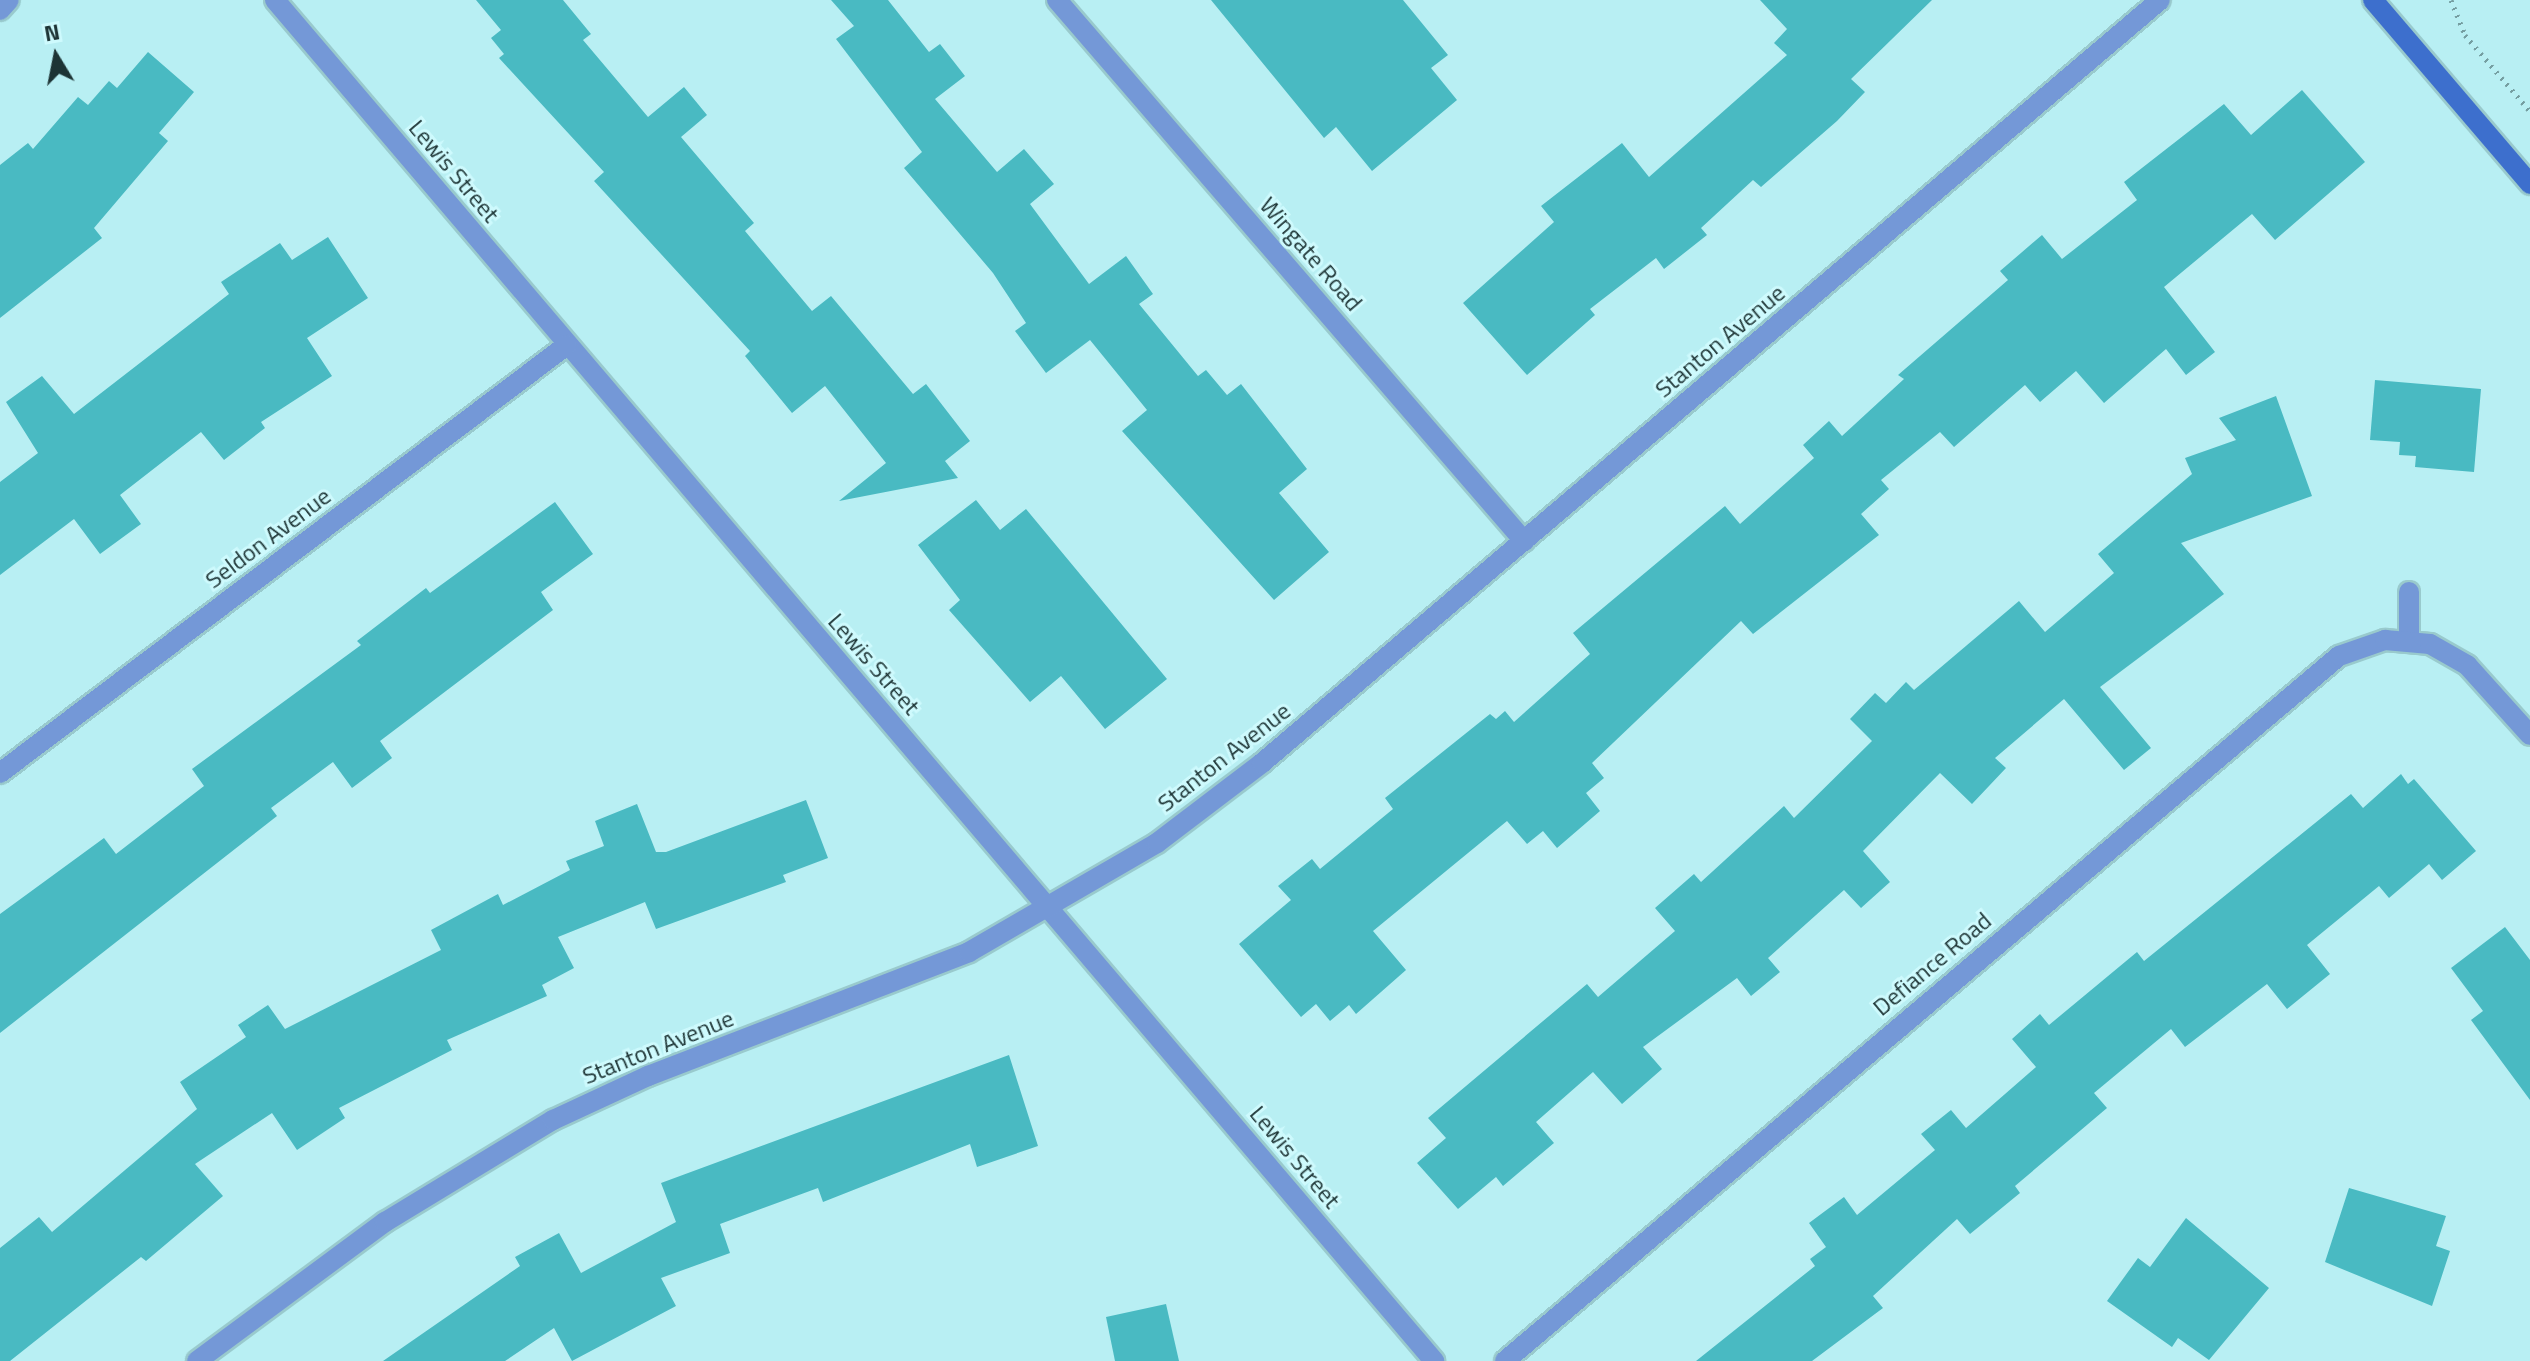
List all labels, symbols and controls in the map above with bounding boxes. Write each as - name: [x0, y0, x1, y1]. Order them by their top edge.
- text: N: [41, 14, 62, 50]
- north arrow: [16, 16, 96, 96]
- street label: Lewis Street: [403, 114, 505, 228]
- street label: Wingate Road: [1254, 191, 1368, 317]
- street label: Stanton Avenue: [1649, 278, 1791, 404]
- street label: Seldon Avenue: [200, 482, 336, 594]
- street label: Lewis Street: [822, 607, 926, 721]
- street label: Stanton Avenue: [1152, 696, 1296, 818]
- street label: Defiance Road: [1867, 906, 1997, 1022]
- street label: Stanton Avenue: [578, 1004, 738, 1090]
- street label: Lewis Street: [1244, 1100, 1346, 1214]

